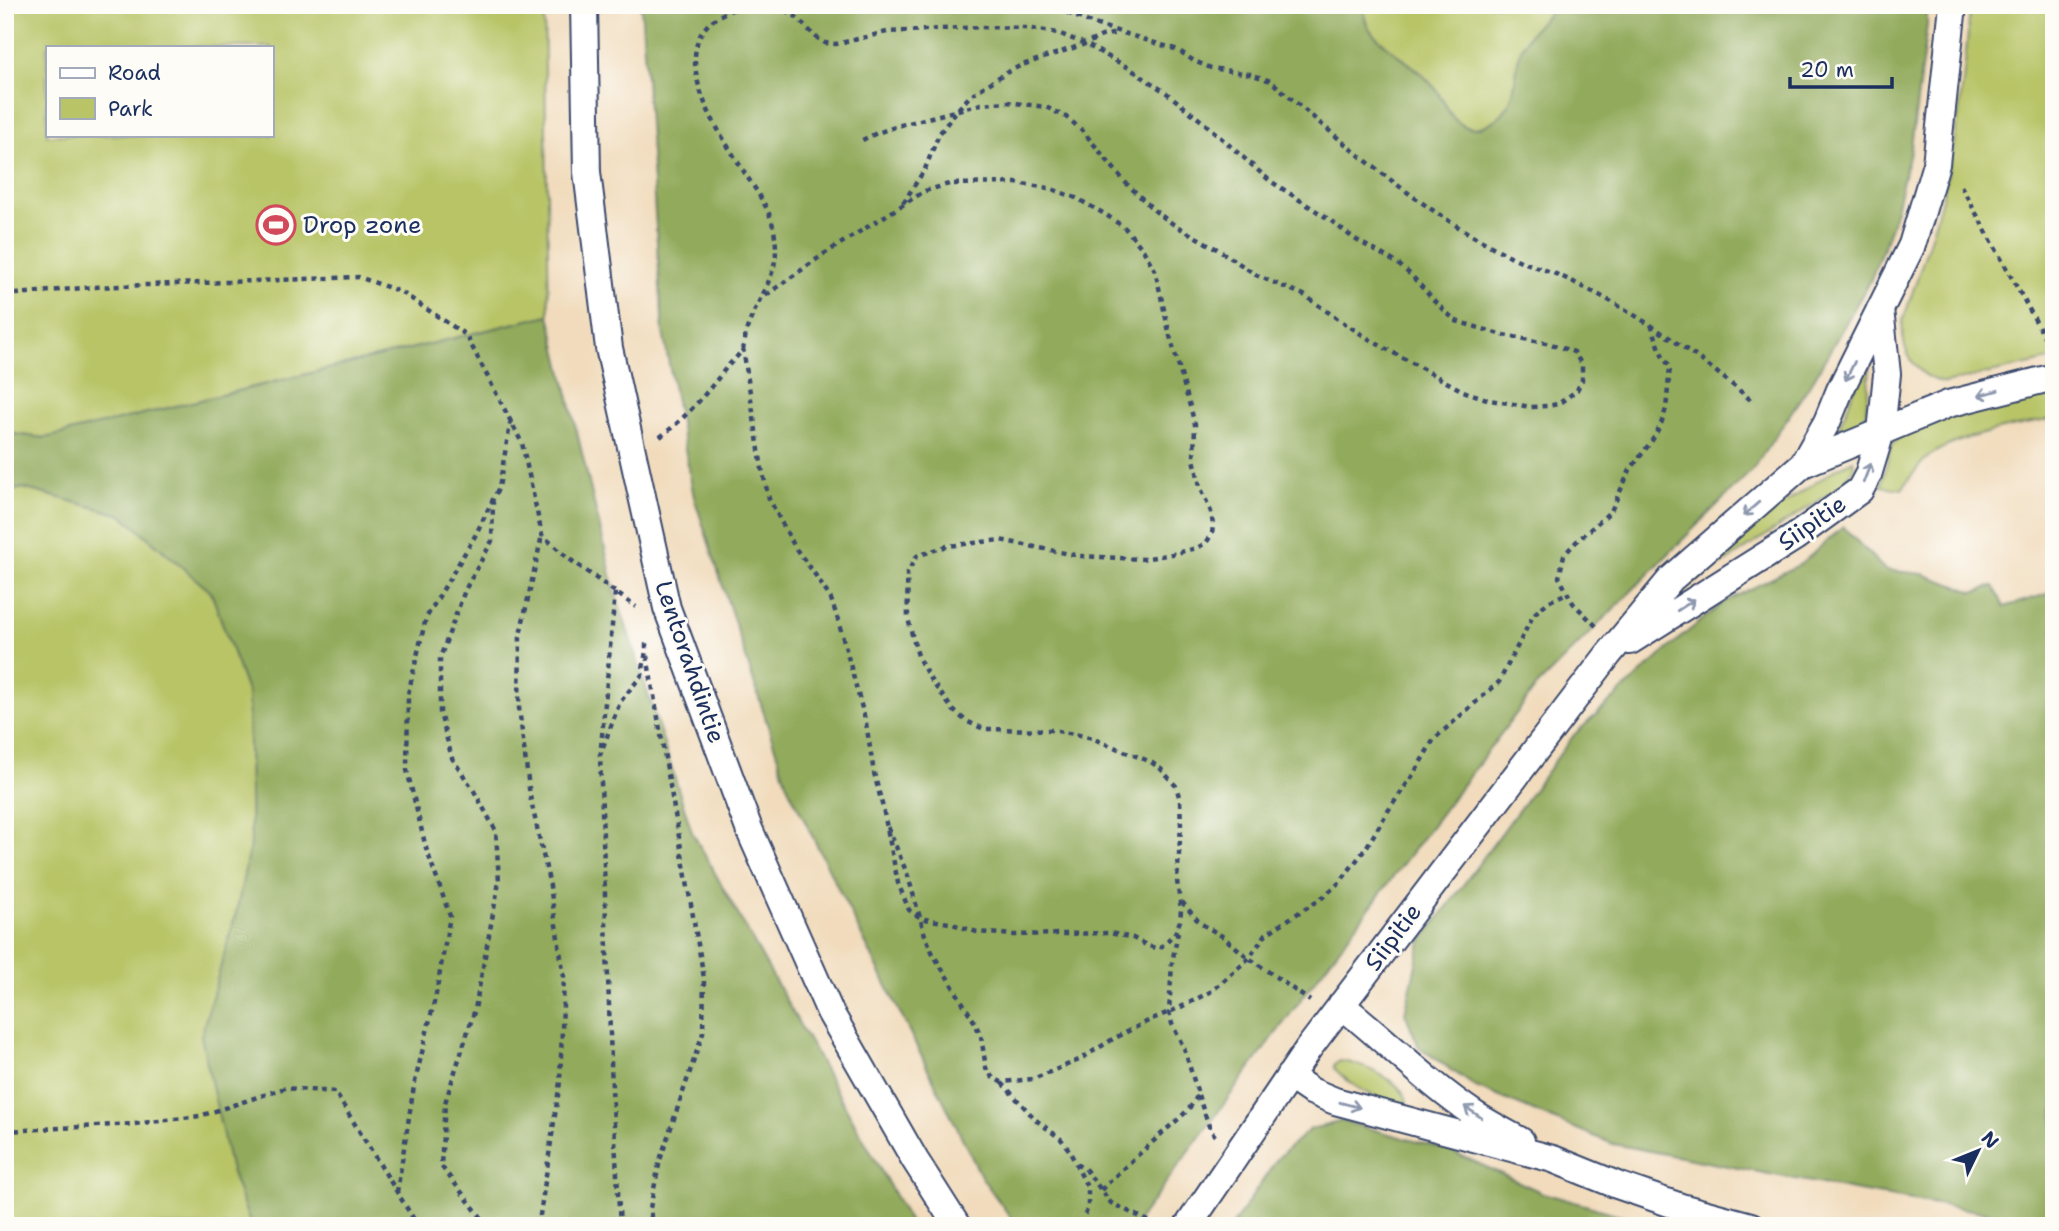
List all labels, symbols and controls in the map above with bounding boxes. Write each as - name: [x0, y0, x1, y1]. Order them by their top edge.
- legend: [46, 46, 273, 136]
- scale bar: [1790, 46, 1891, 90]
- text: 20 m: [1800, 56, 1854, 84]
- text: Road: [108, 59, 161, 87]
- text: Park: [108, 95, 153, 123]
- sports icon: Drop zone: [255, 204, 297, 246]
- place label: Drop zone: [303, 209, 422, 241]
- one-way arrow: [1842, 360, 1856, 381]
- one-way arrow: [1977, 388, 1999, 401]
- one-way arrow: [1862, 462, 1875, 484]
- street label: Siipitie: [1771, 488, 1853, 558]
- one-way arrow: [1743, 501, 1761, 517]
- street label: Lentorahdintie: [647, 577, 733, 747]
- one-way arrow: [1676, 598, 1696, 612]
- street label: Siipitie: [1357, 897, 1429, 977]
- one-way arrow: [1338, 1099, 1361, 1112]
- one-way arrow: [1464, 1105, 1483, 1120]
- north arrow: [1944, 1116, 2014, 1186]
- text: N: [1976, 1126, 2004, 1154]

